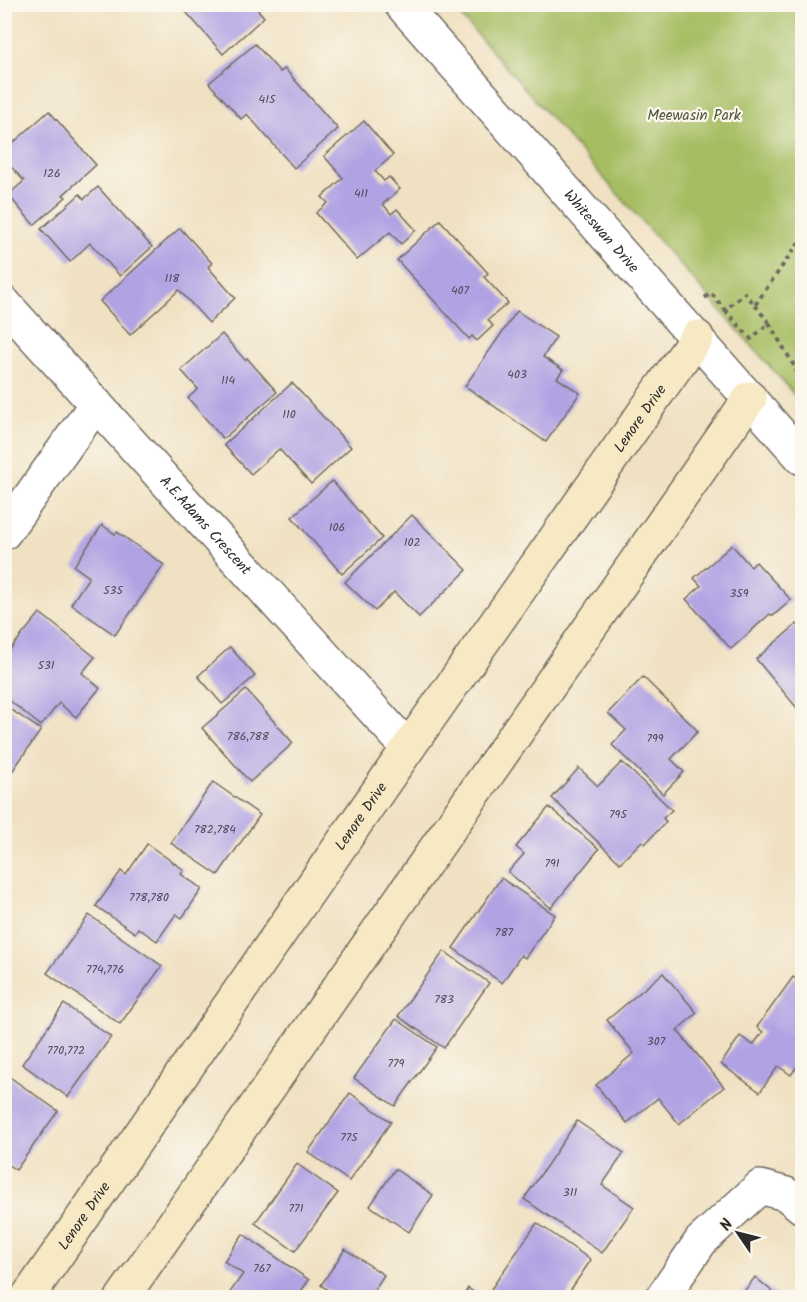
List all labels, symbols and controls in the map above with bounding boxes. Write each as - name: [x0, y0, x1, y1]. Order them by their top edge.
- house number: 415: [259, 90, 277, 109]
- park label: Meewasin Park: [647, 104, 742, 128]
- house number: 126: [43, 164, 61, 183]
- house number: 411: [354, 184, 368, 203]
- street label: Whiteswan Drive: [557, 185, 645, 279]
- house number: 118: [165, 269, 180, 288]
- house number: 407: [451, 281, 470, 300]
- house number: 403: [507, 365, 527, 384]
- house number: 114: [221, 371, 235, 390]
- street label: Lenore Drive: [608, 380, 673, 458]
- house number: 110: [282, 405, 296, 424]
- street label: A.E.Adams Crescent: [153, 471, 257, 581]
- house number: 106: [329, 518, 345, 537]
- house number: 102: [404, 533, 420, 552]
- house number: 535: [103, 581, 124, 600]
- house number: 359: [729, 584, 749, 603]
- house number: 531: [37, 656, 55, 675]
- house number: 786,788: [227, 727, 270, 746]
- house number: 799: [646, 729, 664, 748]
- street label: Lenore Drive: [329, 777, 394, 856]
- house number: 795: [609, 805, 628, 824]
- house number: 782,784: [194, 820, 236, 839]
- house number: 791: [544, 854, 560, 873]
- house number: 778,780: [129, 888, 169, 907]
- house number: 787: [495, 923, 514, 942]
- house number: 774,776: [86, 960, 124, 979]
- house number: 783: [434, 990, 454, 1009]
- house number: 307: [647, 1032, 666, 1051]
- house number: 770,772: [47, 1041, 85, 1060]
- house number: 779: [388, 1054, 405, 1073]
- house number: 775: [340, 1128, 359, 1147]
- street label: Lenore Drive: [52, 1177, 117, 1256]
- house number: 311: [563, 1183, 577, 1202]
- house number: 771: [289, 1199, 304, 1218]
- north arrow: [708, 1203, 768, 1263]
- text: N: [714, 1214, 740, 1237]
- house number: 767: [253, 1259, 271, 1278]

